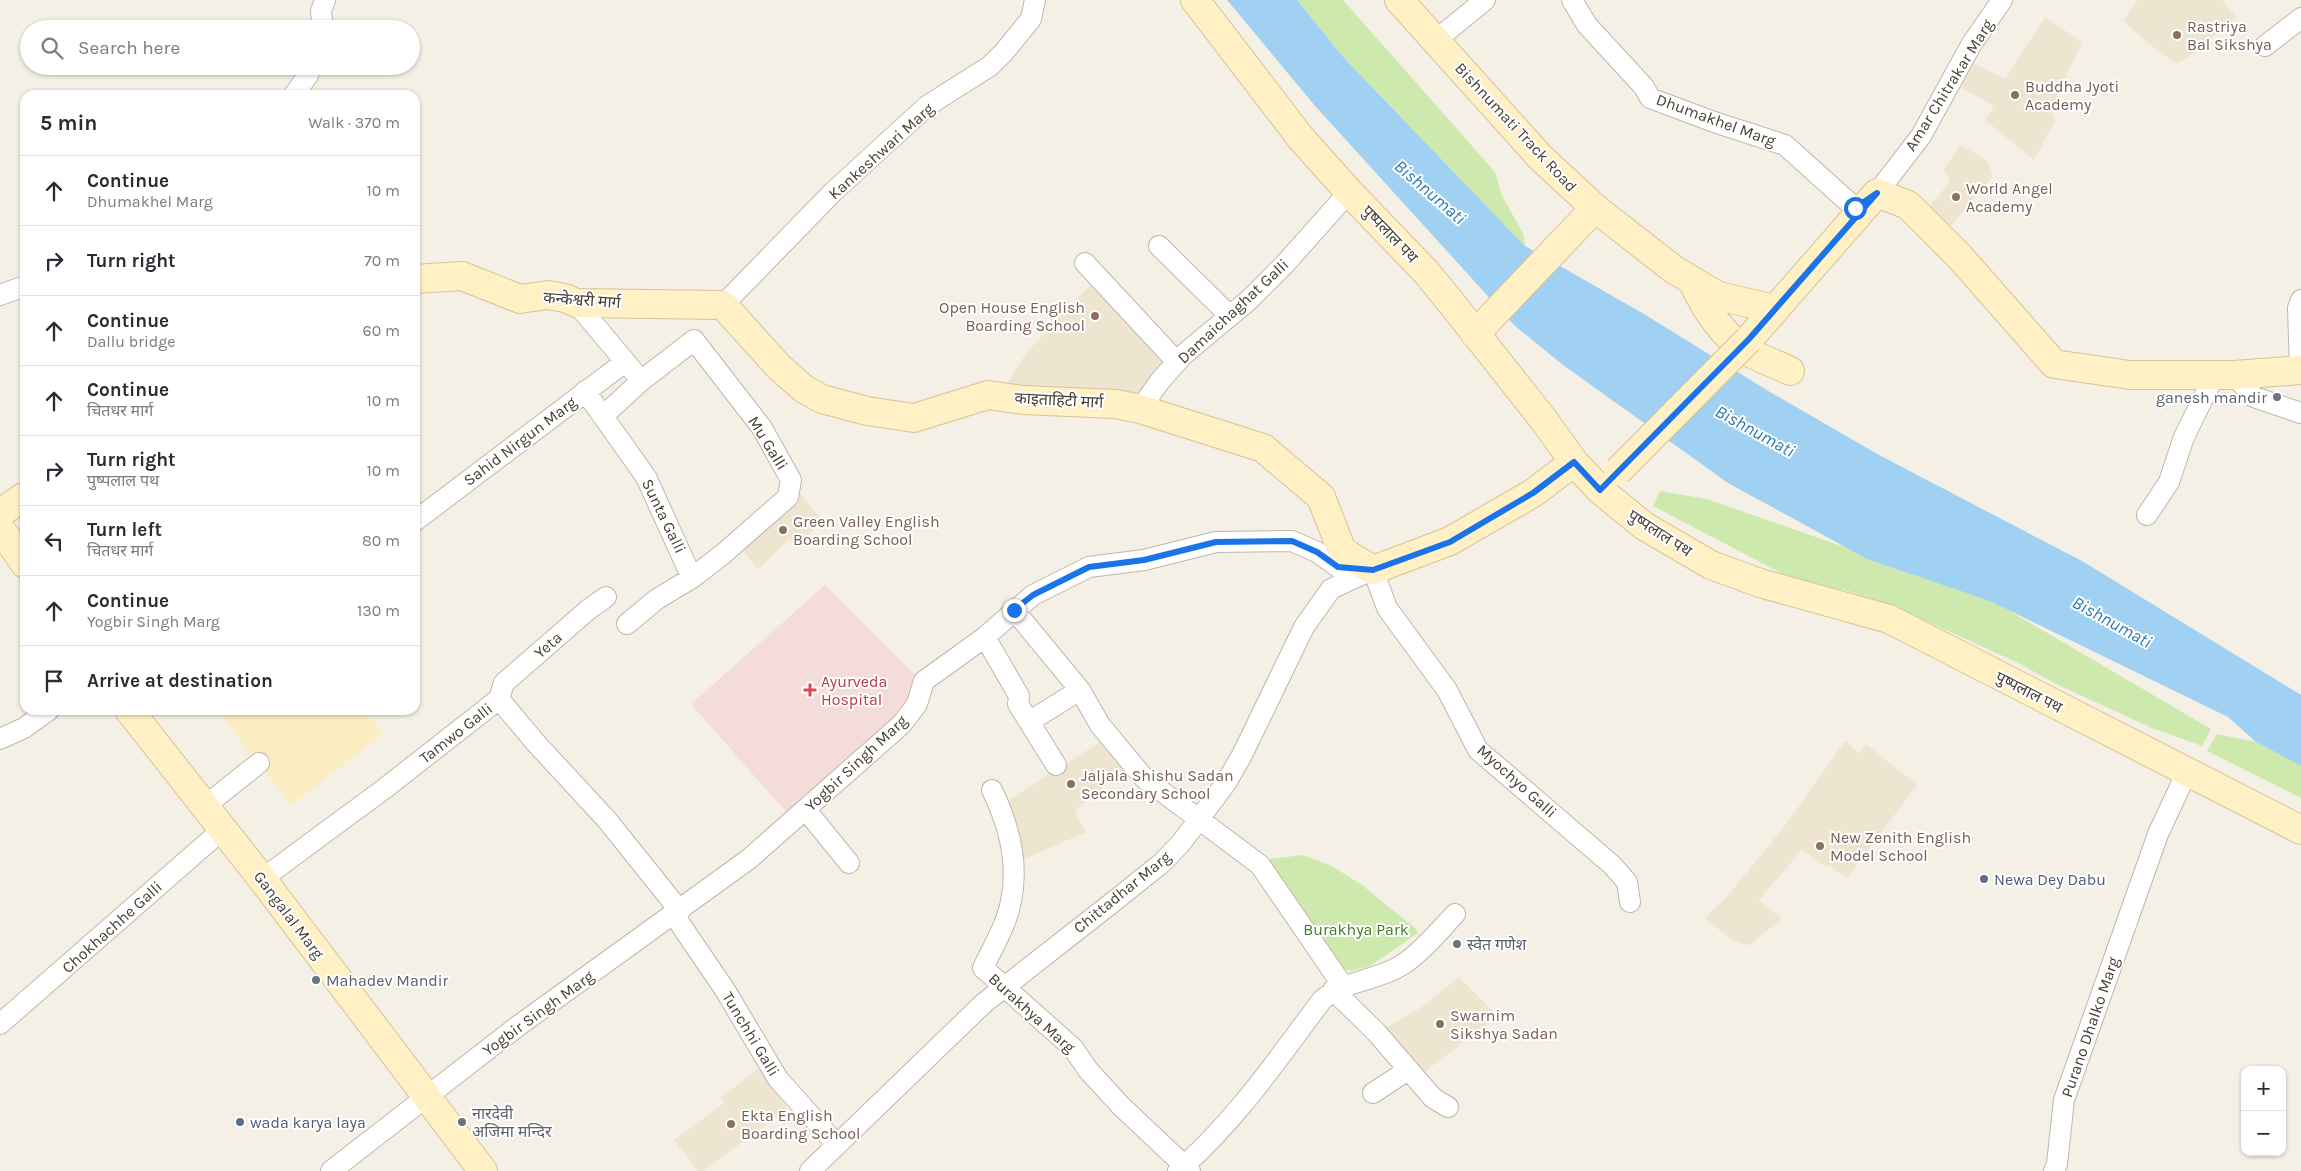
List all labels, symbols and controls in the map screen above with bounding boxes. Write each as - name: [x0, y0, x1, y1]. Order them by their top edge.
- street label: Amar Chitrakar Marg: [1901, 16, 1997, 154]
- place label: Rastriya Bal Sikshya: [2187, 17, 2272, 54]
- search box: [20, 20, 420, 75]
- marker: Rastriya Bal Sikshya: [2171, 29, 2183, 41]
- icon: search: [38, 34, 66, 62]
- text: Search here: [78, 37, 180, 59]
- street label: Bishnumati Track Road: [1451, 58, 1581, 196]
- place label: Buddha Jyoti Academy: [2025, 77, 2119, 114]
- marker: Buddha Jyoti Academy: [2009, 89, 2021, 101]
- street label: Dhumakhel Marg: [1654, 90, 1778, 150]
- street label: Kankeshwari Marg: [824, 99, 938, 203]
- text: 5 min: [40, 111, 97, 135]
- text: Walk · 370 m: [308, 113, 400, 132]
- water label: Bishnumati: [1390, 155, 1471, 229]
- text: Continue: [87, 170, 169, 192]
- icon: ahead: [40, 177, 68, 205]
- place label: World Angel Academy: [1966, 179, 2053, 216]
- text: 10 m: [366, 181, 400, 200]
- marker: World Angel Academy: [1950, 191, 1962, 203]
- text: Dhumakhel Marg: [87, 192, 213, 211]
- route start: [1844, 197, 1867, 220]
- street label: पुष्पलाल पथ: [1357, 201, 1422, 268]
- icon: right: [40, 247, 68, 275]
- text: Turn right: [87, 250, 176, 272]
- text: 70 m: [364, 251, 400, 270]
- street label: Damaichaghat Galli: [1174, 255, 1292, 367]
- street label: कन्केश्वरी मार्ग: [543, 288, 622, 312]
- place label: Open House English Boarding School: [939, 298, 1085, 335]
- text: Continue: [87, 310, 169, 332]
- marker: Open House English Boarding School: [1089, 310, 1101, 322]
- icon: ahead: [40, 317, 68, 345]
- text: 60 m: [363, 321, 400, 340]
- text: Dallu bridge: [87, 332, 176, 351]
- text: Continue: [87, 379, 169, 401]
- icon: ahead: [40, 387, 68, 415]
- street label: काइताहिटी मार्ग: [1014, 388, 1105, 412]
- place label: ganesh mandir: [2156, 388, 2267, 407]
- text: 10 m: [366, 391, 400, 410]
- marker: ganesh mandir: [2271, 391, 2283, 403]
- street label: Sahid Nirgun Marg: [460, 392, 580, 490]
- water label: Bishnumati: [1711, 400, 1799, 462]
- text: चितधर मार्ग: [87, 401, 153, 420]
- street label: Mu Galli: [744, 413, 792, 473]
- text: Turn right: [87, 449, 176, 471]
- icon: right: [40, 457, 68, 485]
- text: 10 m: [366, 461, 400, 480]
- text: पुष्पलाल पथ: [87, 471, 159, 490]
- street label: Sunta Galli: [638, 476, 690, 556]
- street label: पुष्पलाल पथ: [1624, 505, 1696, 562]
- place label: Green Valley English Boarding School: [793, 512, 940, 549]
- text: Turn left: [87, 519, 162, 541]
- marker: Green Valley English Boarding School: [777, 524, 789, 536]
- icon: left: [40, 527, 68, 555]
- text: 80 m: [362, 531, 400, 550]
- text: चितधर मार्ग: [87, 541, 153, 560]
- text: Continue: [87, 590, 169, 612]
- water label: Bishnumati: [2068, 591, 2156, 653]
- icon: ahead: [40, 597, 68, 625]
- route end: [1003, 599, 1026, 622]
- text: 130 m: [357, 601, 400, 620]
- text: Yogbir Singh Marg: [87, 612, 220, 631]
- street label: Yeta: [530, 628, 566, 662]
- icon: arrive: [40, 667, 68, 695]
- street label: पुष्पलाल पथ: [1992, 667, 2066, 718]
- text: Arrive at destination: [87, 670, 273, 692]
- place label: Ayurveda Hospital: [821, 672, 887, 709]
- marker: Ayurveda Hospital: [803, 683, 817, 697]
- street label: Tamwo Galli: [416, 699, 496, 767]
- street label: Yogbir Singh Marg: [801, 711, 911, 815]
- street label: Myochyo Galli: [1473, 740, 1561, 822]
- place label: Jaljala Shishu Sadan Secondary School: [1081, 766, 1234, 803]
- marker: Jaljala Shishu Sadan Secondary School: [1065, 778, 1077, 790]
- place label: New Zenith English Model School: [1830, 828, 1971, 865]
- marker: New Zenith English Model School: [1814, 840, 1826, 852]
- street label: Chittadhar Marg: [1070, 847, 1174, 937]
- street label: Gangalal Marg: [250, 867, 328, 963]
- place label: Newa Dey Dabu: [1994, 870, 2106, 889]
- marker: Newa Dey Dabu: [1978, 873, 1990, 885]
- street label: Chokhachhe Galli: [58, 877, 166, 977]
- park label: Burakhya Park: [1303, 920, 1409, 939]
- place label: स्वेत गणेश: [1467, 935, 1528, 954]
- marker: स्वेत गणेश: [1451, 938, 1463, 950]
- street label: Purano Dhalko Marg: [2057, 954, 2123, 1100]
- street label: Yogbir Singh Marg: [479, 966, 597, 1060]
- street label: Burakhya Marg: [985, 969, 1079, 1057]
- place label: Mahadev Mandir: [326, 971, 449, 990]
- marker: Mahadev Mandir: [310, 974, 322, 986]
- street label: Tunchhi Galli: [718, 988, 784, 1080]
- place label: Swarnim Sikshya Sadan: [1450, 1006, 1558, 1043]
- marker: Swarnim Sikshya Sadan: [1434, 1018, 1446, 1030]
- map controls: [2241, 1066, 2286, 1156]
- button: +: [2241, 1066, 2286, 1111]
- place label: नारदेवी अजिमा मन्दिर: [472, 1104, 552, 1141]
- place label: Ekta English Boarding School: [741, 1106, 861, 1143]
- button: −: [2241, 1111, 2286, 1156]
- place label: wada karya laya: [250, 1113, 366, 1132]
- marker: wada karya laya: [234, 1116, 246, 1128]
- marker: नारदेवी अजिमा मन्दिर: [456, 1116, 468, 1128]
- marker: Ekta English Boarding School: [725, 1118, 737, 1130]

